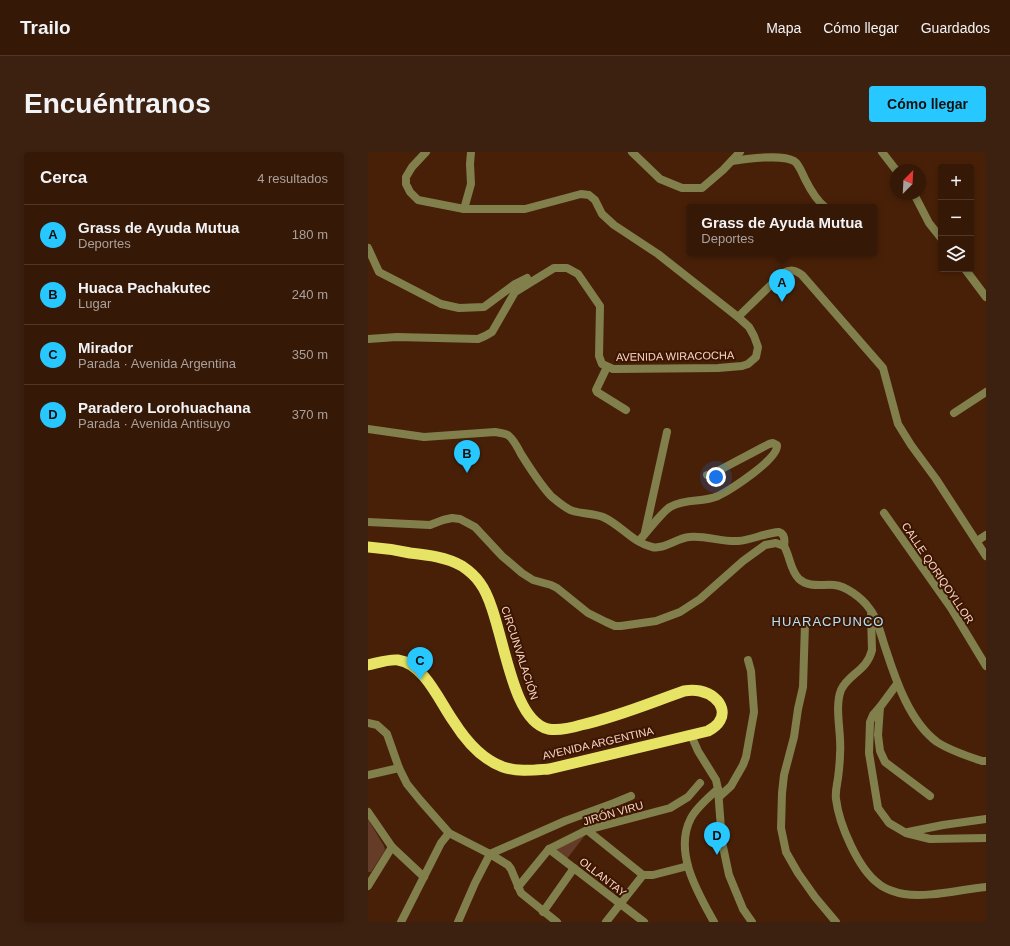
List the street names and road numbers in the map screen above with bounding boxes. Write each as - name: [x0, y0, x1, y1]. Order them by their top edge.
- street label: AVENIDA WIRACOCHA: [616, 349, 735, 363]
- street label: CALLE QORIQOYLLOR: [900, 520, 976, 626]
- street label: CIRCUNVALACIÓN: [499, 605, 541, 701]
- street label: AVENIDA ARGENTINA: [541, 724, 655, 762]
- street label: JIRÓN VIRU: [581, 799, 645, 827]
- street label: OLLANTAY: [577, 855, 629, 899]

